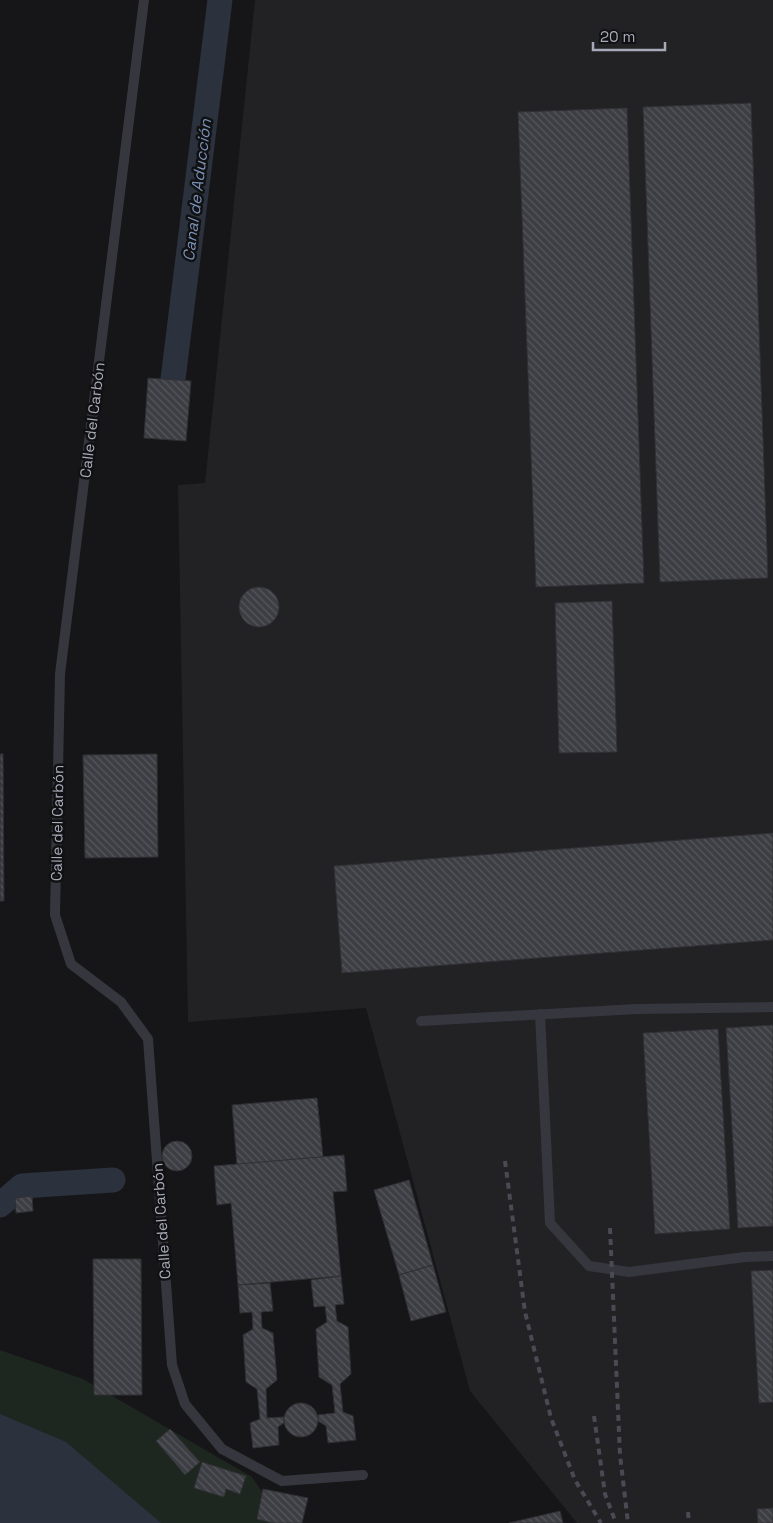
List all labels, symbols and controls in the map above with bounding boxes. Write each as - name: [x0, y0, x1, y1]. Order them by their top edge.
- scale bar: [593, 20, 666, 52]
- text: 20 m: [600, 27, 635, 46]
- water label: Canal de Aducción: [178, 117, 216, 262]
- street label: Calle del Carbón: [75, 361, 109, 479]
- street label: Calle del Carbón: [46, 765, 68, 881]
- street label: Calle del Carbón: [147, 1162, 175, 1280]

